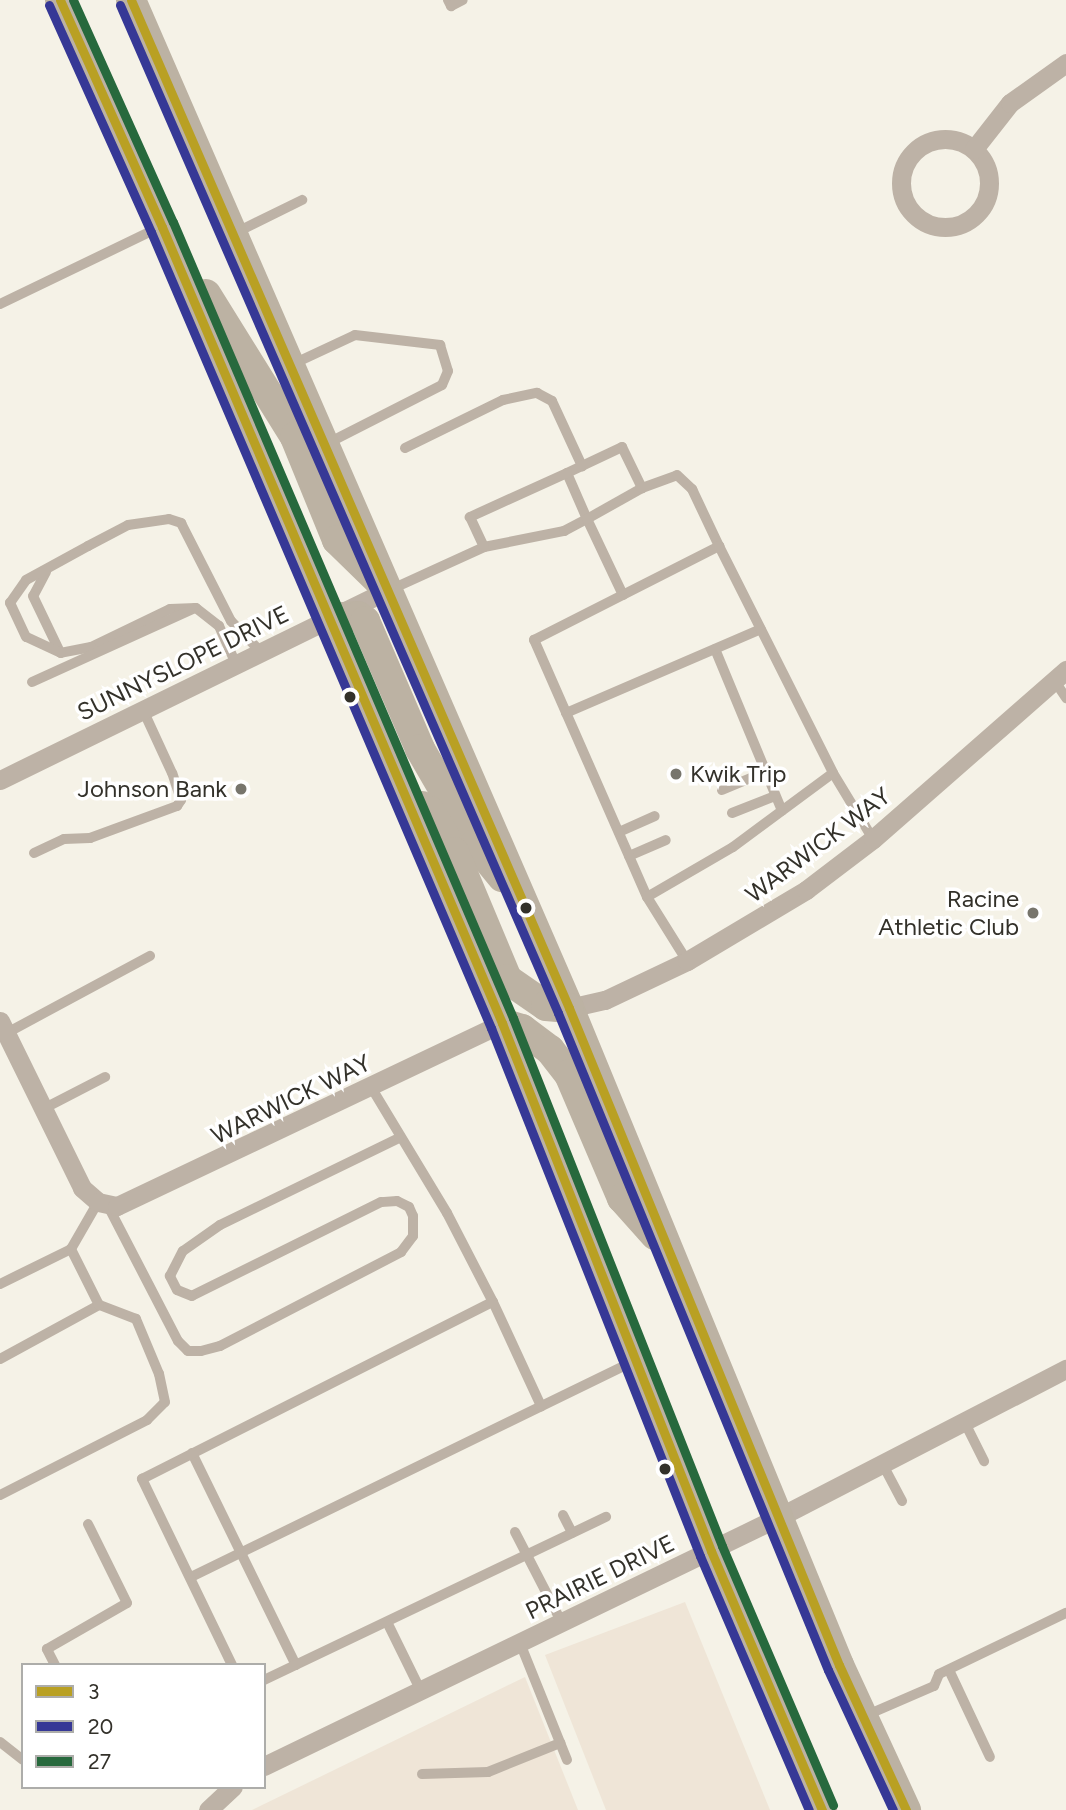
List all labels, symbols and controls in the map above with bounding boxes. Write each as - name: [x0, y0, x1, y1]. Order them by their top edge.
- street label: SUNNYSLOPE DRIVE: [73, 599, 293, 727]
- unlabelled marker: [343, 690, 357, 704]
- place label: Kwik Trip: [690, 760, 786, 788]
- marker: Kwik Trip: [668, 766, 684, 782]
- place label: Johnson Bank: [78, 775, 227, 803]
- marker: Johnson Bank: [233, 781, 249, 797]
- street label: WARWICK WAY: [740, 781, 896, 909]
- place label: Racine Athletic Club: [878, 885, 1019, 941]
- unlabelled marker: [519, 901, 533, 915]
- marker: Racine Athletic Club: [1025, 905, 1041, 921]
- street label: WARWICK WAY: [207, 1048, 375, 1150]
- unlabelled marker: [658, 1462, 672, 1476]
- street label: PRAIRIE DRIVE: [521, 1528, 679, 1626]
- legend: [21, 1663, 266, 1789]
- text: 3: [88, 1679, 99, 1704]
- text: 20: [88, 1714, 113, 1739]
- text: 27: [88, 1749, 111, 1774]

